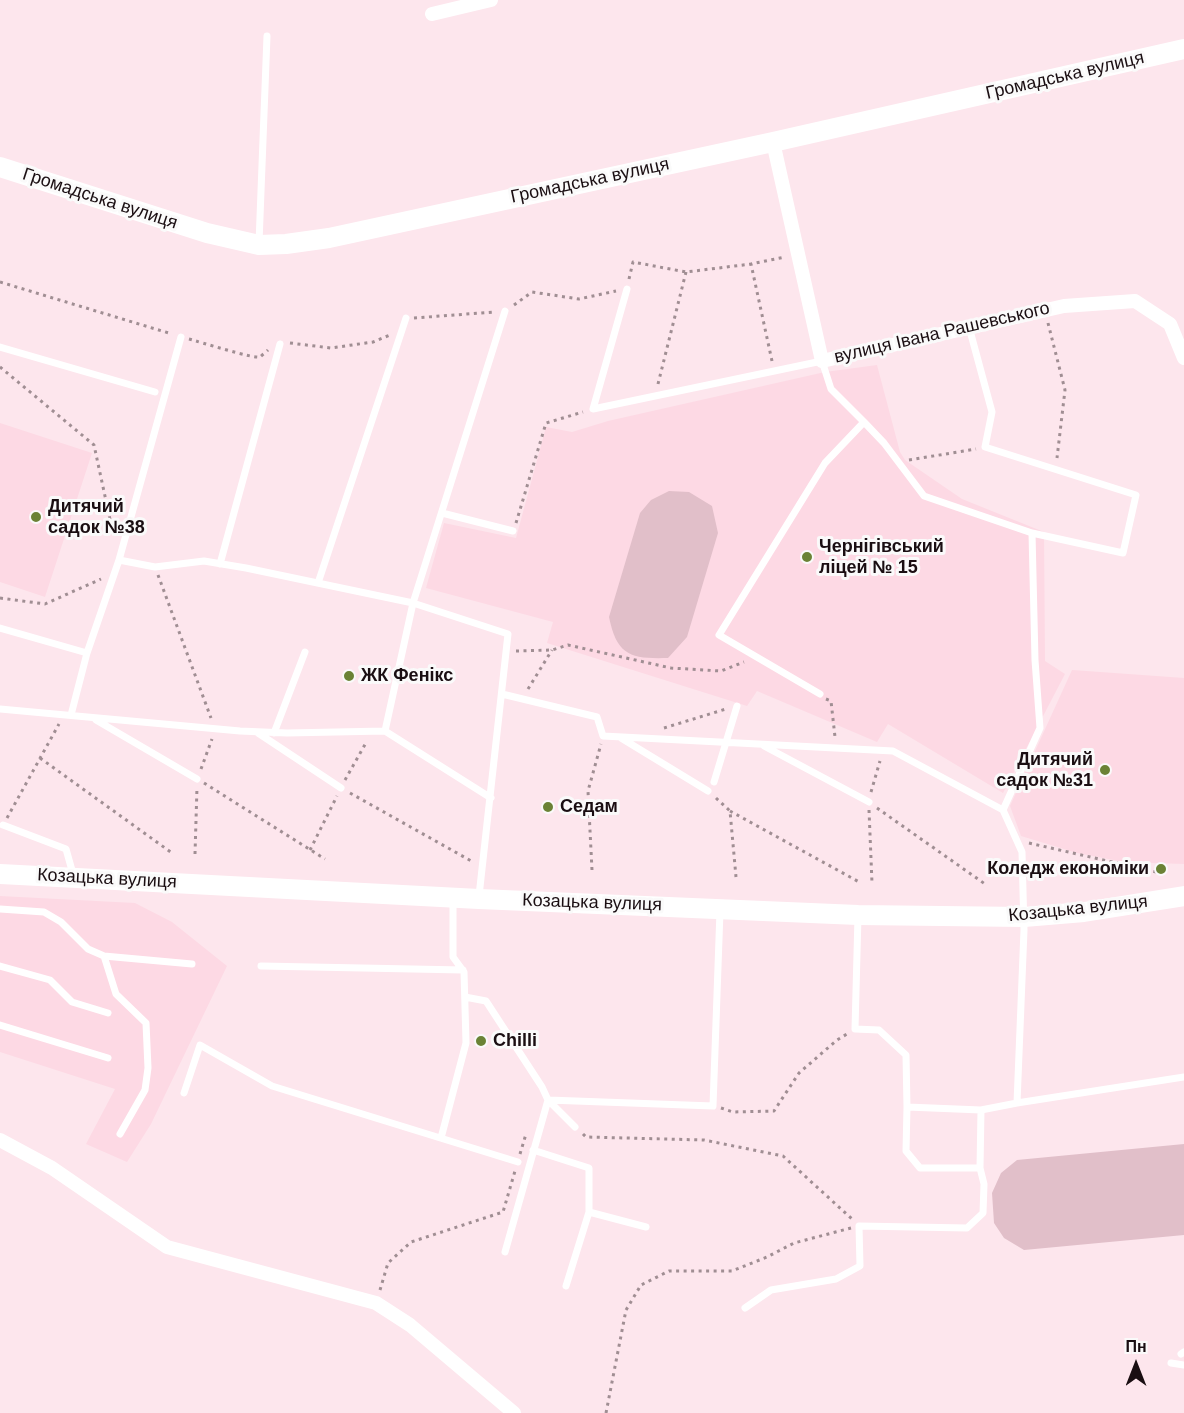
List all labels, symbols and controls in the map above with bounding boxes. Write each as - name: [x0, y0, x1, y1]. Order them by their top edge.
- street label: Громадська вулиця: [984, 47, 1146, 105]
- street label: Громадська вулиця: [509, 154, 671, 208]
- street label: Громадська вулиця: [20, 164, 180, 234]
- street label: вулиця Івана Рашевського: [832, 298, 1052, 368]
- place label: Дитячий садок №38: [48, 496, 145, 538]
- marker: Дитячий садок №38: [29, 510, 43, 524]
- place label: Чернігівський ліцей № 15: [819, 536, 944, 578]
- marker: Чернігівський ліцей № 15: [800, 550, 814, 564]
- place label: ЖК Фенікс: [361, 665, 453, 687]
- marker: ЖК Фенікс: [342, 669, 356, 683]
- place label: Дитячий садок №31: [996, 749, 1093, 792]
- marker: Дитячий садок №31: [1098, 763, 1112, 777]
- place label: Седам: [560, 796, 618, 818]
- marker: Седам: [541, 800, 555, 814]
- place label: Коледж економіки: [987, 858, 1149, 880]
- marker: Коледж економіки: [1154, 862, 1168, 876]
- street label: Козацька вулиця: [37, 865, 177, 893]
- street label: Козацька вулиця: [522, 890, 662, 916]
- street label: Козацька вулиця: [1007, 891, 1149, 927]
- place label: Chilli: [493, 1030, 537, 1052]
- marker: Chilli: [474, 1034, 488, 1048]
- north arrow: [1106, 1335, 1166, 1395]
- text: Пн: [1125, 1338, 1147, 1355]

